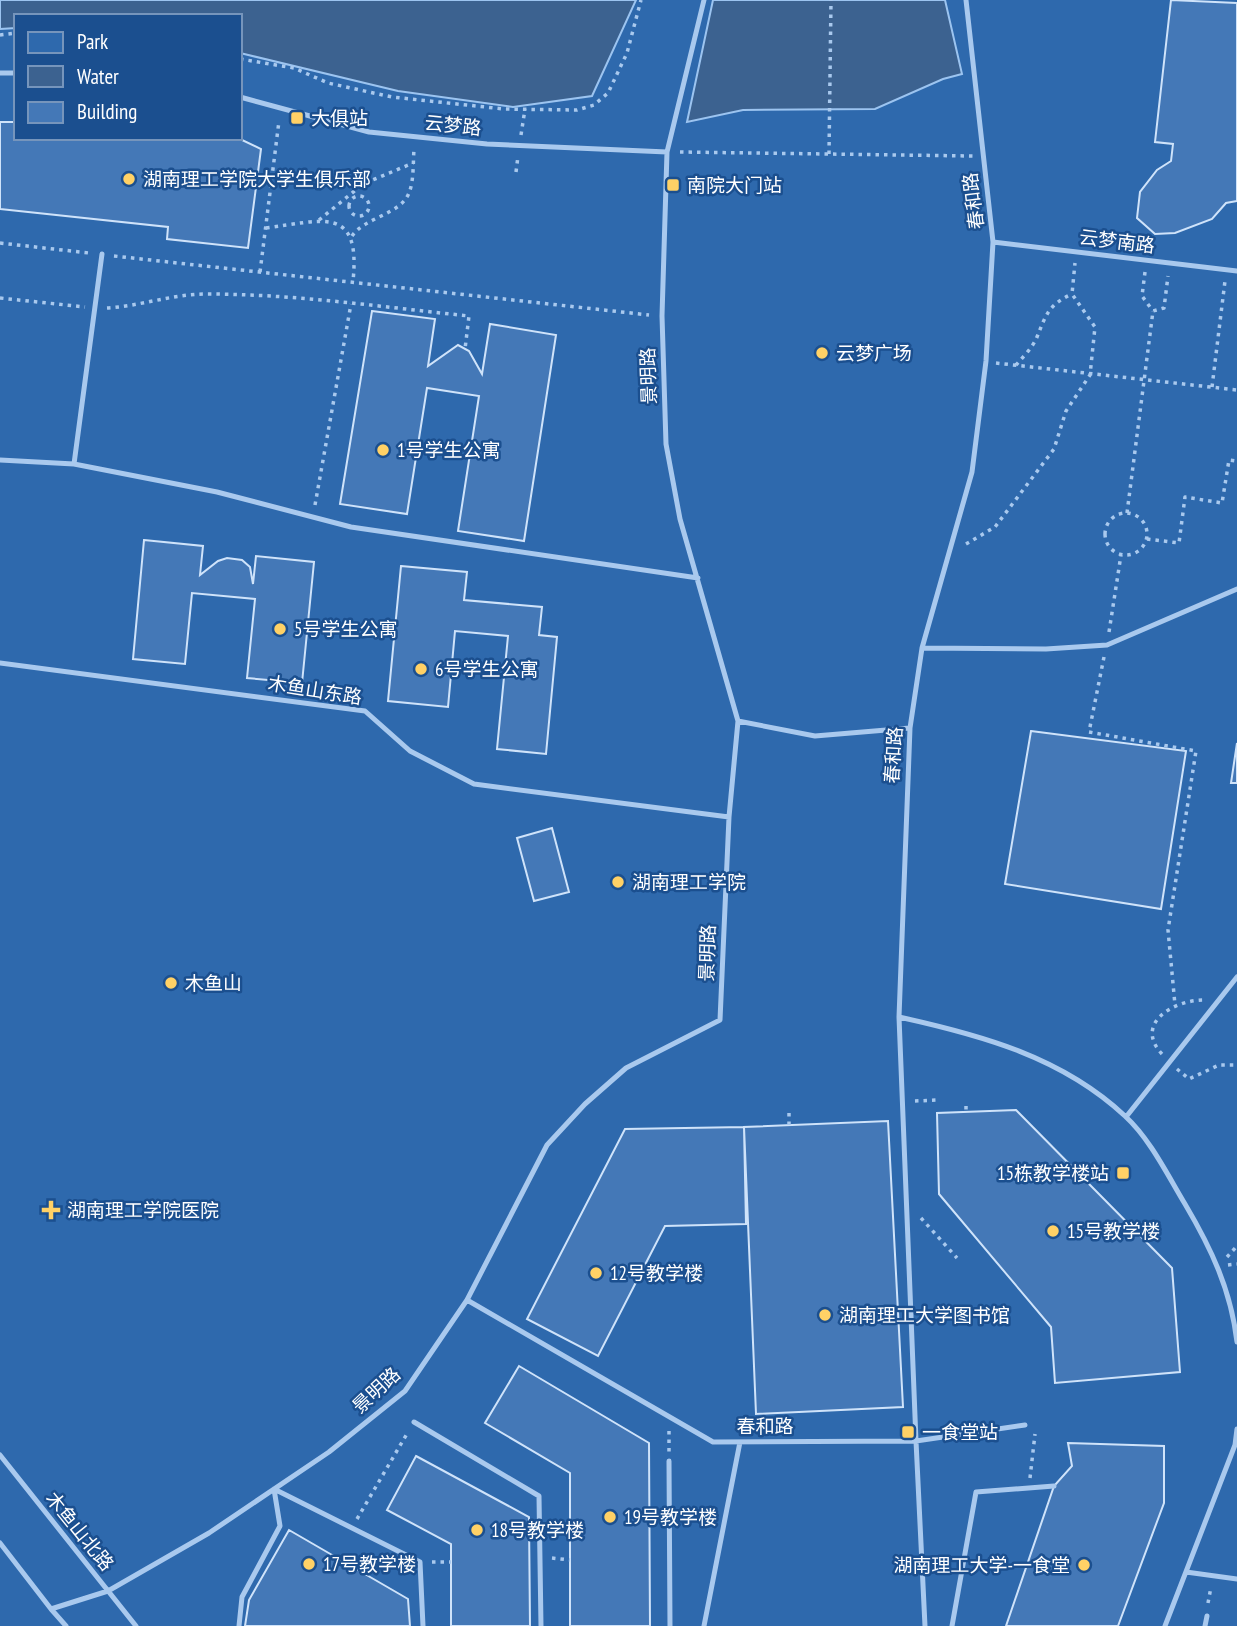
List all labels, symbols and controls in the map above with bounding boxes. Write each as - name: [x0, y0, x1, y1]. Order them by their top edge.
- legend: [14, 14, 242, 140]
- text: Park: [77, 28, 108, 55]
- text: Water: [77, 63, 119, 90]
- text: Building: [77, 98, 137, 125]
- place label: 大俱站: [311, 106, 368, 130]
- marker: 大俱站: [289, 110, 305, 126]
- street label: 云梦路: [423, 110, 483, 140]
- place label: 湖南理工学院大学生俱乐部: [143, 167, 371, 191]
- marker: 湖南理工学院大学生俱乐部: [121, 171, 137, 187]
- street label: 春和路: [958, 171, 988, 231]
- place label: 南院大门站: [687, 173, 782, 197]
- marker: 南院大门站: [665, 177, 681, 193]
- street label: 云梦南路: [1078, 224, 1156, 258]
- place label: 云梦广场: [836, 341, 912, 365]
- marker: 云梦广场: [814, 345, 830, 361]
- street label: 景明路: [635, 347, 661, 405]
- place label: 1号学生公寓: [397, 438, 501, 462]
- marker: 1号学生公寓: [375, 442, 391, 458]
- place label: 5号学生公寓: [294, 617, 398, 641]
- marker: 5号学生公寓: [272, 621, 288, 637]
- place label: 6号学生公寓: [435, 657, 539, 681]
- marker: 6号学生公寓: [413, 661, 429, 677]
- street label: 木鱼山东路: [266, 671, 364, 709]
- street label: 春和路: [879, 726, 907, 784]
- place label: 湖南理工学院: [632, 870, 746, 894]
- marker: 湖南理工学院: [610, 874, 626, 890]
- street label: 景明路: [694, 924, 720, 982]
- place label: 木鱼山: [185, 971, 242, 995]
- marker: 木鱼山: [163, 975, 179, 991]
- place label: 15栋教学楼站: [997, 1161, 1109, 1185]
- marker: 15栋教学楼站: [1115, 1165, 1131, 1181]
- place label: 湖南理工学院医院: [67, 1198, 219, 1222]
- marker: 湖南理工学院医院: [41, 1200, 61, 1220]
- place label: 15号教学楼: [1067, 1219, 1160, 1243]
- marker: 15号教学楼: [1045, 1223, 1061, 1239]
- place label: 12号教学楼: [610, 1261, 703, 1285]
- marker: 12号教学楼: [588, 1265, 604, 1281]
- place label: 湖南理工大学图书馆: [839, 1303, 1010, 1327]
- marker: 湖南理工大学图书馆: [817, 1307, 833, 1323]
- street label: 景明路: [347, 1362, 405, 1418]
- street label: 春和路: [736, 1414, 794, 1438]
- place label: 一食堂站: [922, 1420, 998, 1444]
- marker: 一食堂站: [900, 1424, 916, 1440]
- street label: 木鱼山北路: [41, 1487, 119, 1575]
- place label: 19号教学楼: [624, 1505, 717, 1529]
- marker: 19号教学楼: [602, 1509, 618, 1525]
- place label: 18号教学楼: [491, 1518, 584, 1542]
- marker: 18号教学楼: [469, 1522, 485, 1538]
- place label: 17号教学楼: [323, 1552, 416, 1576]
- place label: 湖南理工大学-一食堂: [893, 1553, 1070, 1577]
- marker: 17号教学楼: [301, 1556, 317, 1572]
- marker: 湖南理工大学-一食堂: [1076, 1557, 1092, 1573]

